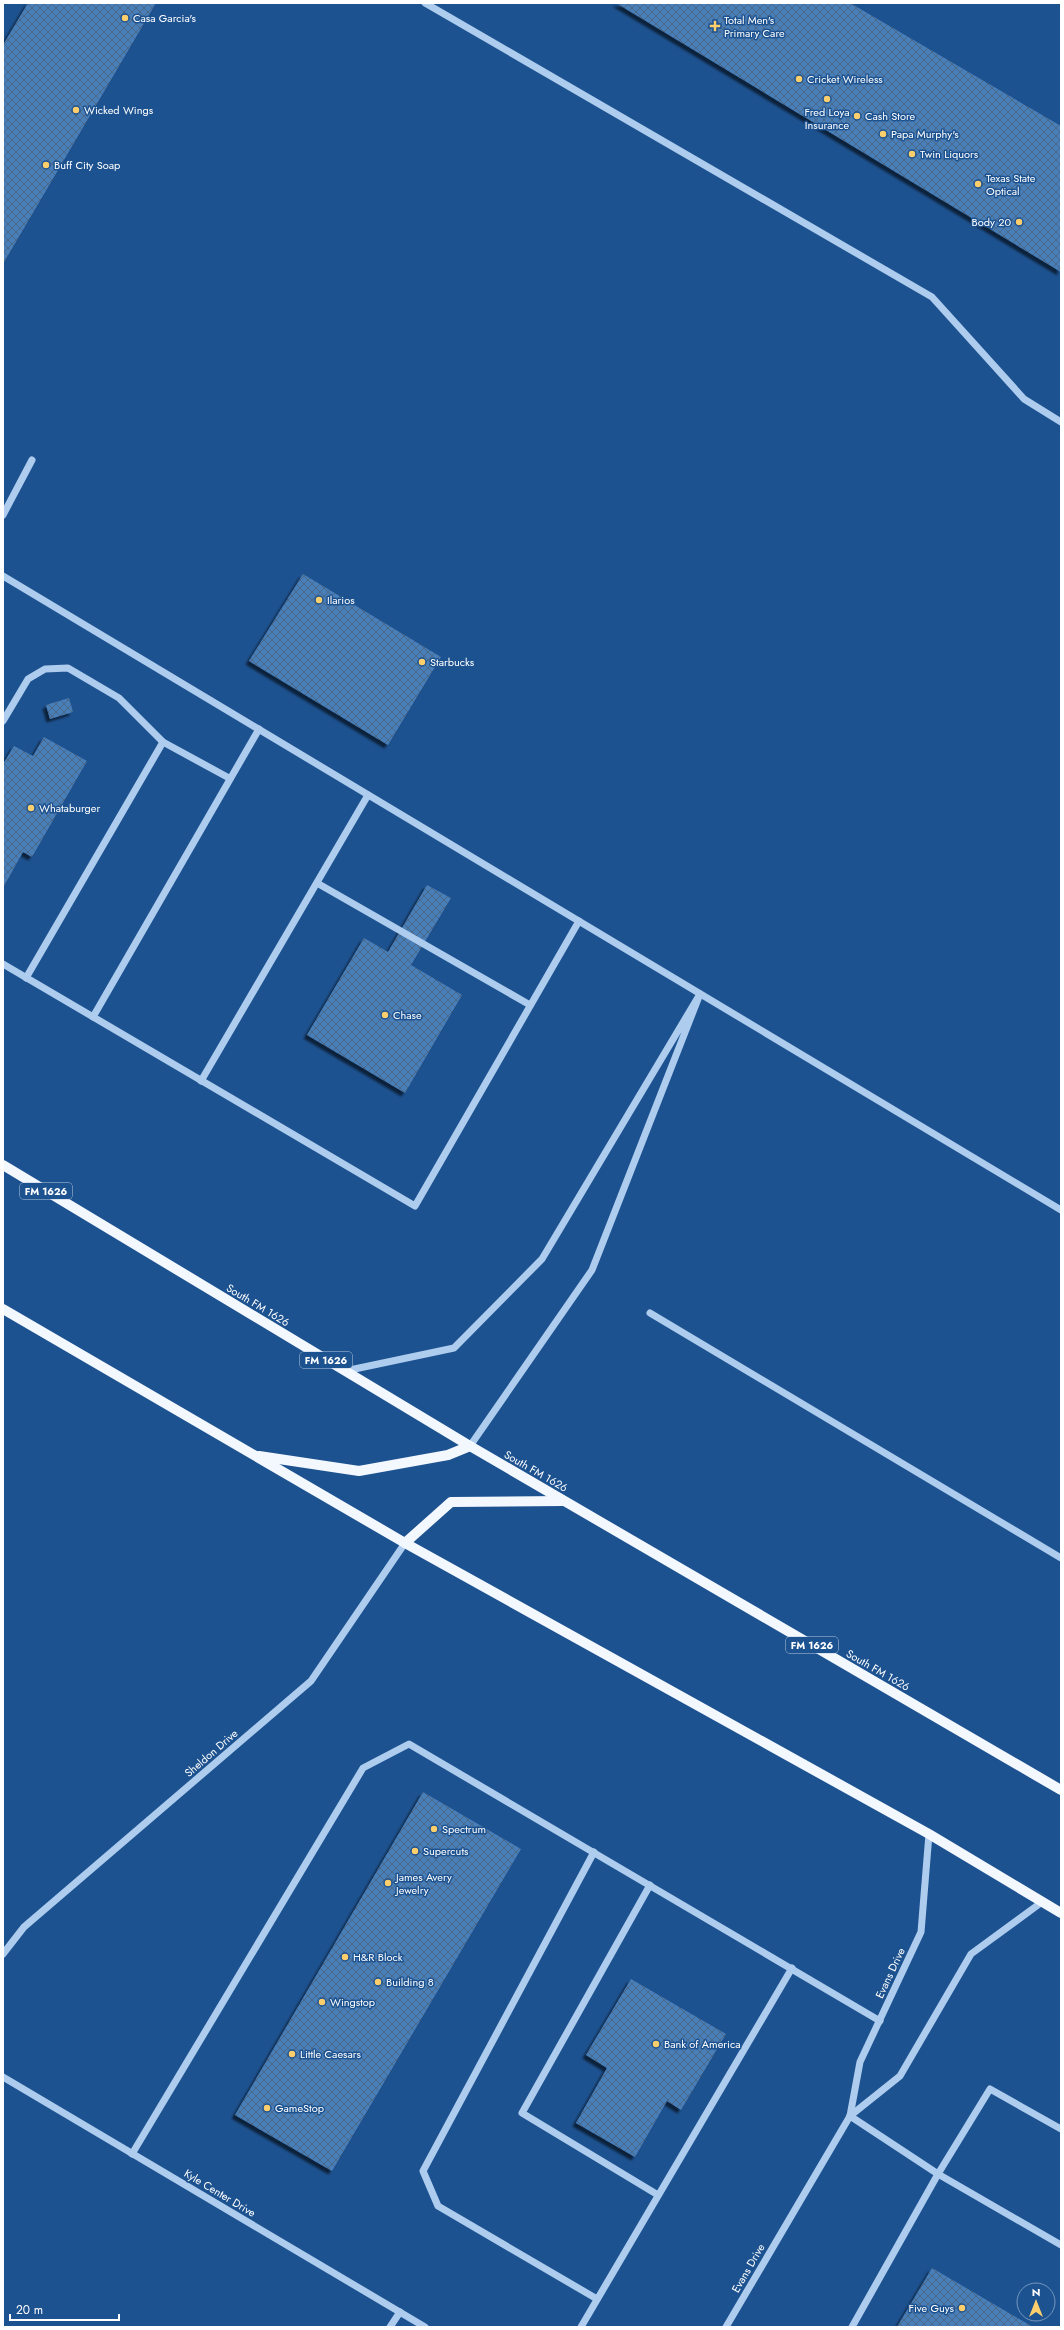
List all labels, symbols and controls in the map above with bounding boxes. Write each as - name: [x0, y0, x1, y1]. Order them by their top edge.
- place label: Casa Garcia's: [133, 10, 196, 26]
- place label: Total Men's Primary Care: [724, 12, 785, 41]
- marker: Casa Garcia's: [120, 13, 130, 23]
- marker: Total Men's Primary Care: [709, 20, 721, 32]
- place label: Cricket Wireless: [807, 71, 883, 87]
- marker: Cricket Wireless: [794, 74, 804, 84]
- marker: Fred Loya Insurance: [822, 94, 832, 104]
- place label: Wicked Wings: [84, 102, 154, 118]
- place label: Fred Loya Insurance: [804, 104, 850, 133]
- marker: Wicked Wings: [71, 105, 81, 115]
- place label: Cash Store: [865, 108, 916, 124]
- marker: Cash Store: [852, 111, 862, 121]
- place label: Papa Murphy's: [891, 126, 959, 142]
- marker: Papa Murphy's: [878, 129, 888, 139]
- place label: Twin Liquors: [920, 146, 979, 162]
- marker: Twin Liquors: [907, 149, 917, 159]
- place label: Buff City Soap: [54, 157, 120, 173]
- marker: Buff City Soap: [41, 160, 51, 170]
- place label: Texas State Optical: [986, 170, 1036, 199]
- marker: Texas State Optical: [973, 179, 983, 189]
- place label: Body 20: [972, 214, 1011, 230]
- marker: Body 20: [1014, 217, 1024, 227]
- place label: Ilarios: [327, 592, 355, 608]
- marker: Ilarios: [314, 595, 324, 605]
- place label: Starbucks: [430, 654, 475, 670]
- marker: Starbucks: [417, 657, 427, 667]
- place label: Whataburger: [39, 800, 100, 816]
- marker: Whataburger: [26, 803, 36, 813]
- place label: Chase: [393, 1007, 422, 1023]
- marker: Chase: [380, 1010, 390, 1020]
- road number: FM 1626: [20, 1183, 72, 1199]
- street label: South FM 1626: [223, 1280, 293, 1330]
- road number: FM 1626: [300, 1352, 352, 1368]
- street label: South FM 1626: [501, 1446, 571, 1496]
- road number: FM 1626: [786, 1637, 838, 1653]
- street label: South FM 1626: [843, 1645, 913, 1695]
- street label: Sheldon Drive: [181, 1725, 241, 1781]
- place label: Spectrum: [442, 1821, 486, 1837]
- marker: Spectrum: [429, 1824, 439, 1834]
- place label: Supercuts: [423, 1843, 469, 1859]
- marker: Supercuts: [410, 1846, 420, 1856]
- place label: James Avery Jewelry: [394, 1869, 452, 1898]
- marker: James Avery Jewelry: [383, 1878, 393, 1888]
- street label: Evans Drive: [871, 1945, 909, 2001]
- place label: H&R Block: [353, 1949, 403, 1965]
- marker: H&R Block: [340, 1952, 350, 1962]
- place label: Building 8: [386, 1974, 434, 1990]
- marker: Building 8: [373, 1977, 383, 1987]
- place label: Wingstop: [330, 1994, 375, 2010]
- marker: Wingstop: [317, 1997, 327, 2007]
- place label: Bank of America: [664, 2036, 740, 2052]
- marker: Bank of America: [651, 2039, 661, 2049]
- place label: Little Caesars: [300, 2046, 362, 2062]
- marker: Little Caesars: [287, 2049, 297, 2059]
- place label: GameStop: [275, 2100, 324, 2116]
- marker: GameStop: [262, 2103, 272, 2113]
- street label: Kyle Center Drive: [181, 2165, 259, 2221]
- street label: Evans Drive: [728, 2240, 769, 2295]
- north arrow: [1016, 2282, 1056, 2322]
- text: N: [1032, 2284, 1040, 2300]
- scale bar: [10, 2296, 119, 2322]
- place label: Five Guys: [908, 2300, 955, 2316]
- text: 20 m: [16, 2301, 43, 2319]
- marker: Five Guys: [957, 2303, 967, 2313]

